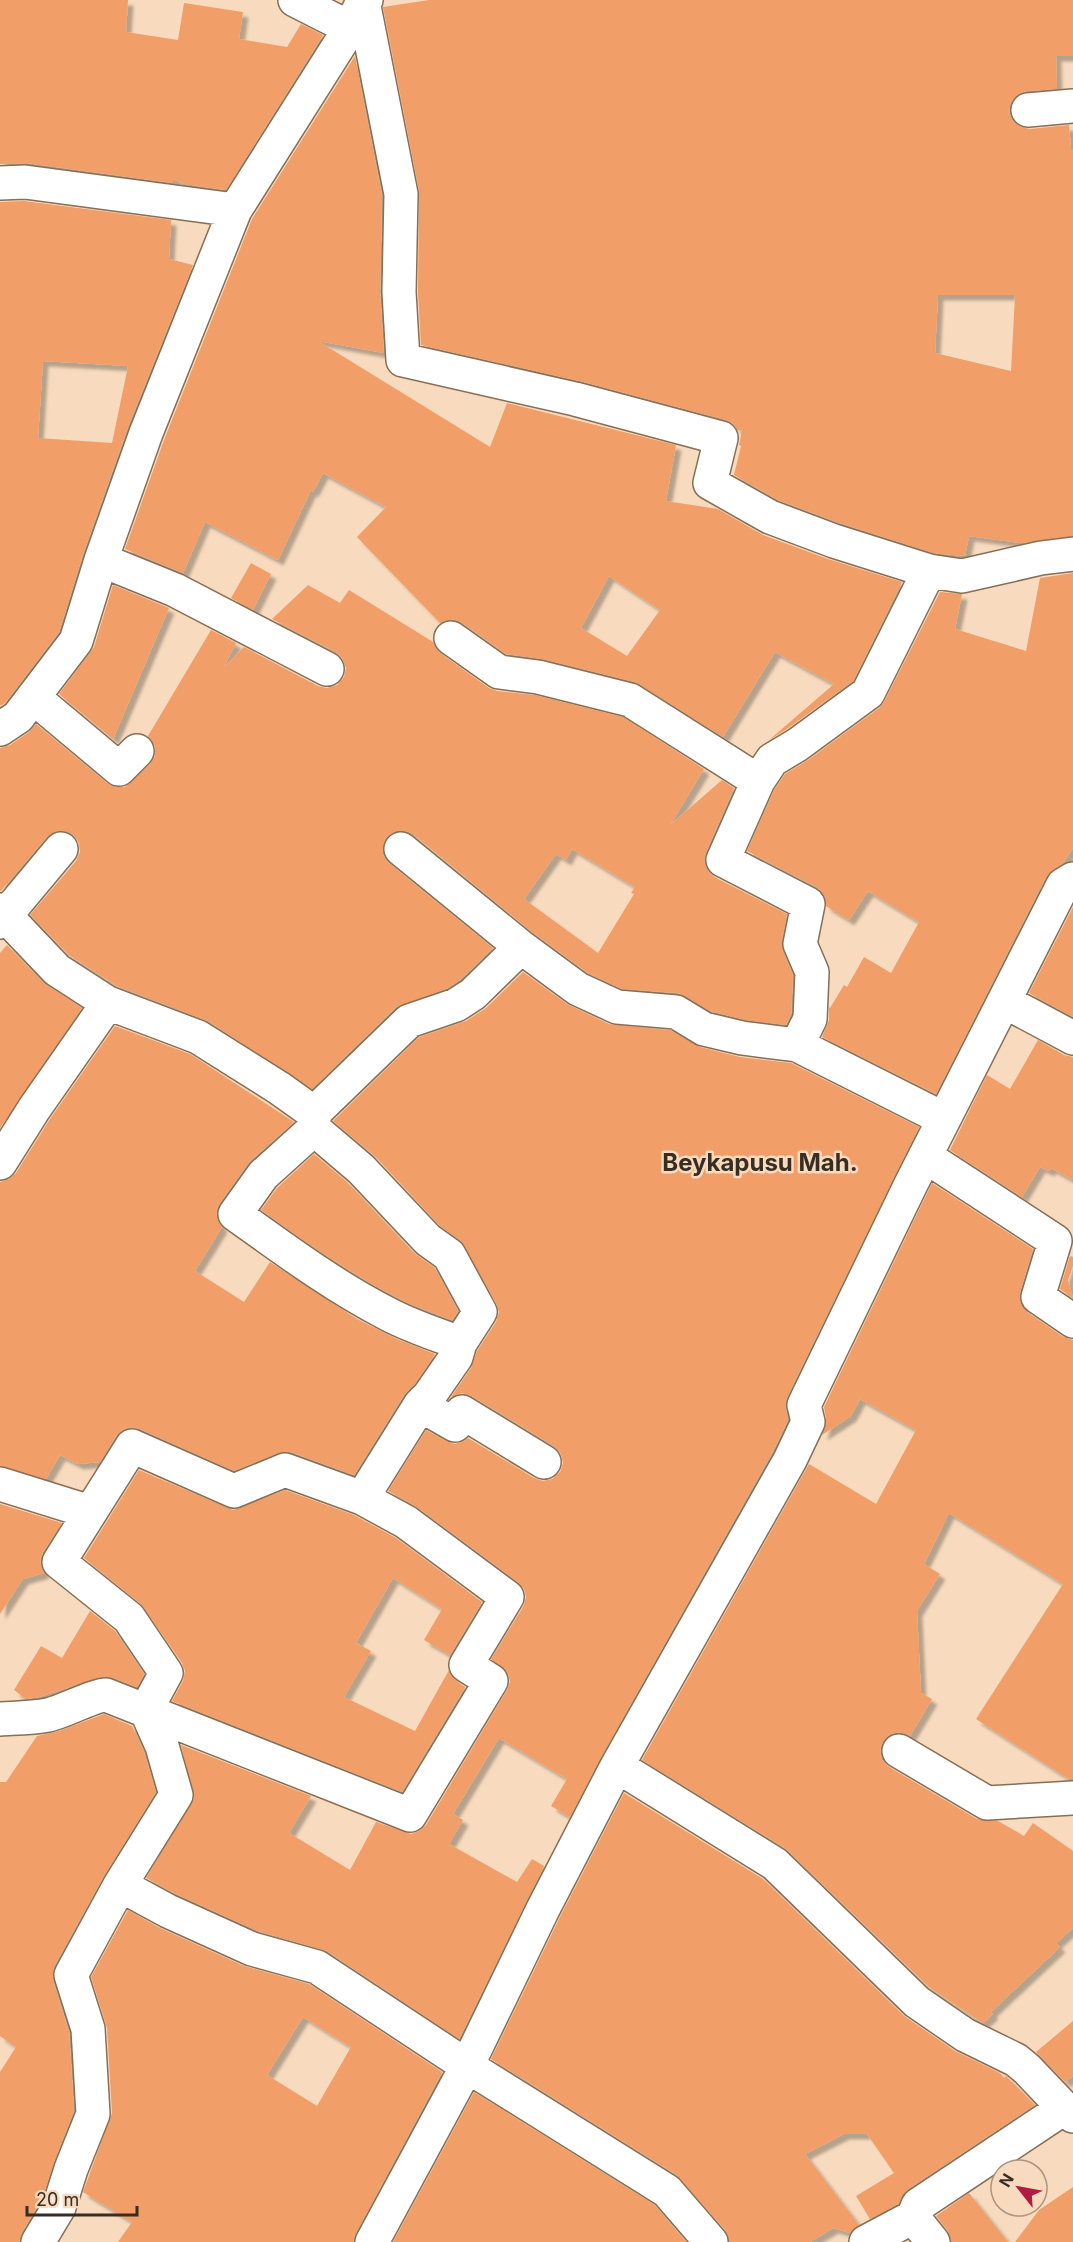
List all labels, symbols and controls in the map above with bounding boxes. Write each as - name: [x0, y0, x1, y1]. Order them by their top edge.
- district label: Beykapusu Mah.: [662, 1148, 858, 1177]
- north arrow: [989, 2158, 1049, 2218]
- text: N: [994, 2170, 1018, 2191]
- scale bar: [27, 2179, 136, 2217]
- text: 20 m: [36, 2189, 79, 2210]

